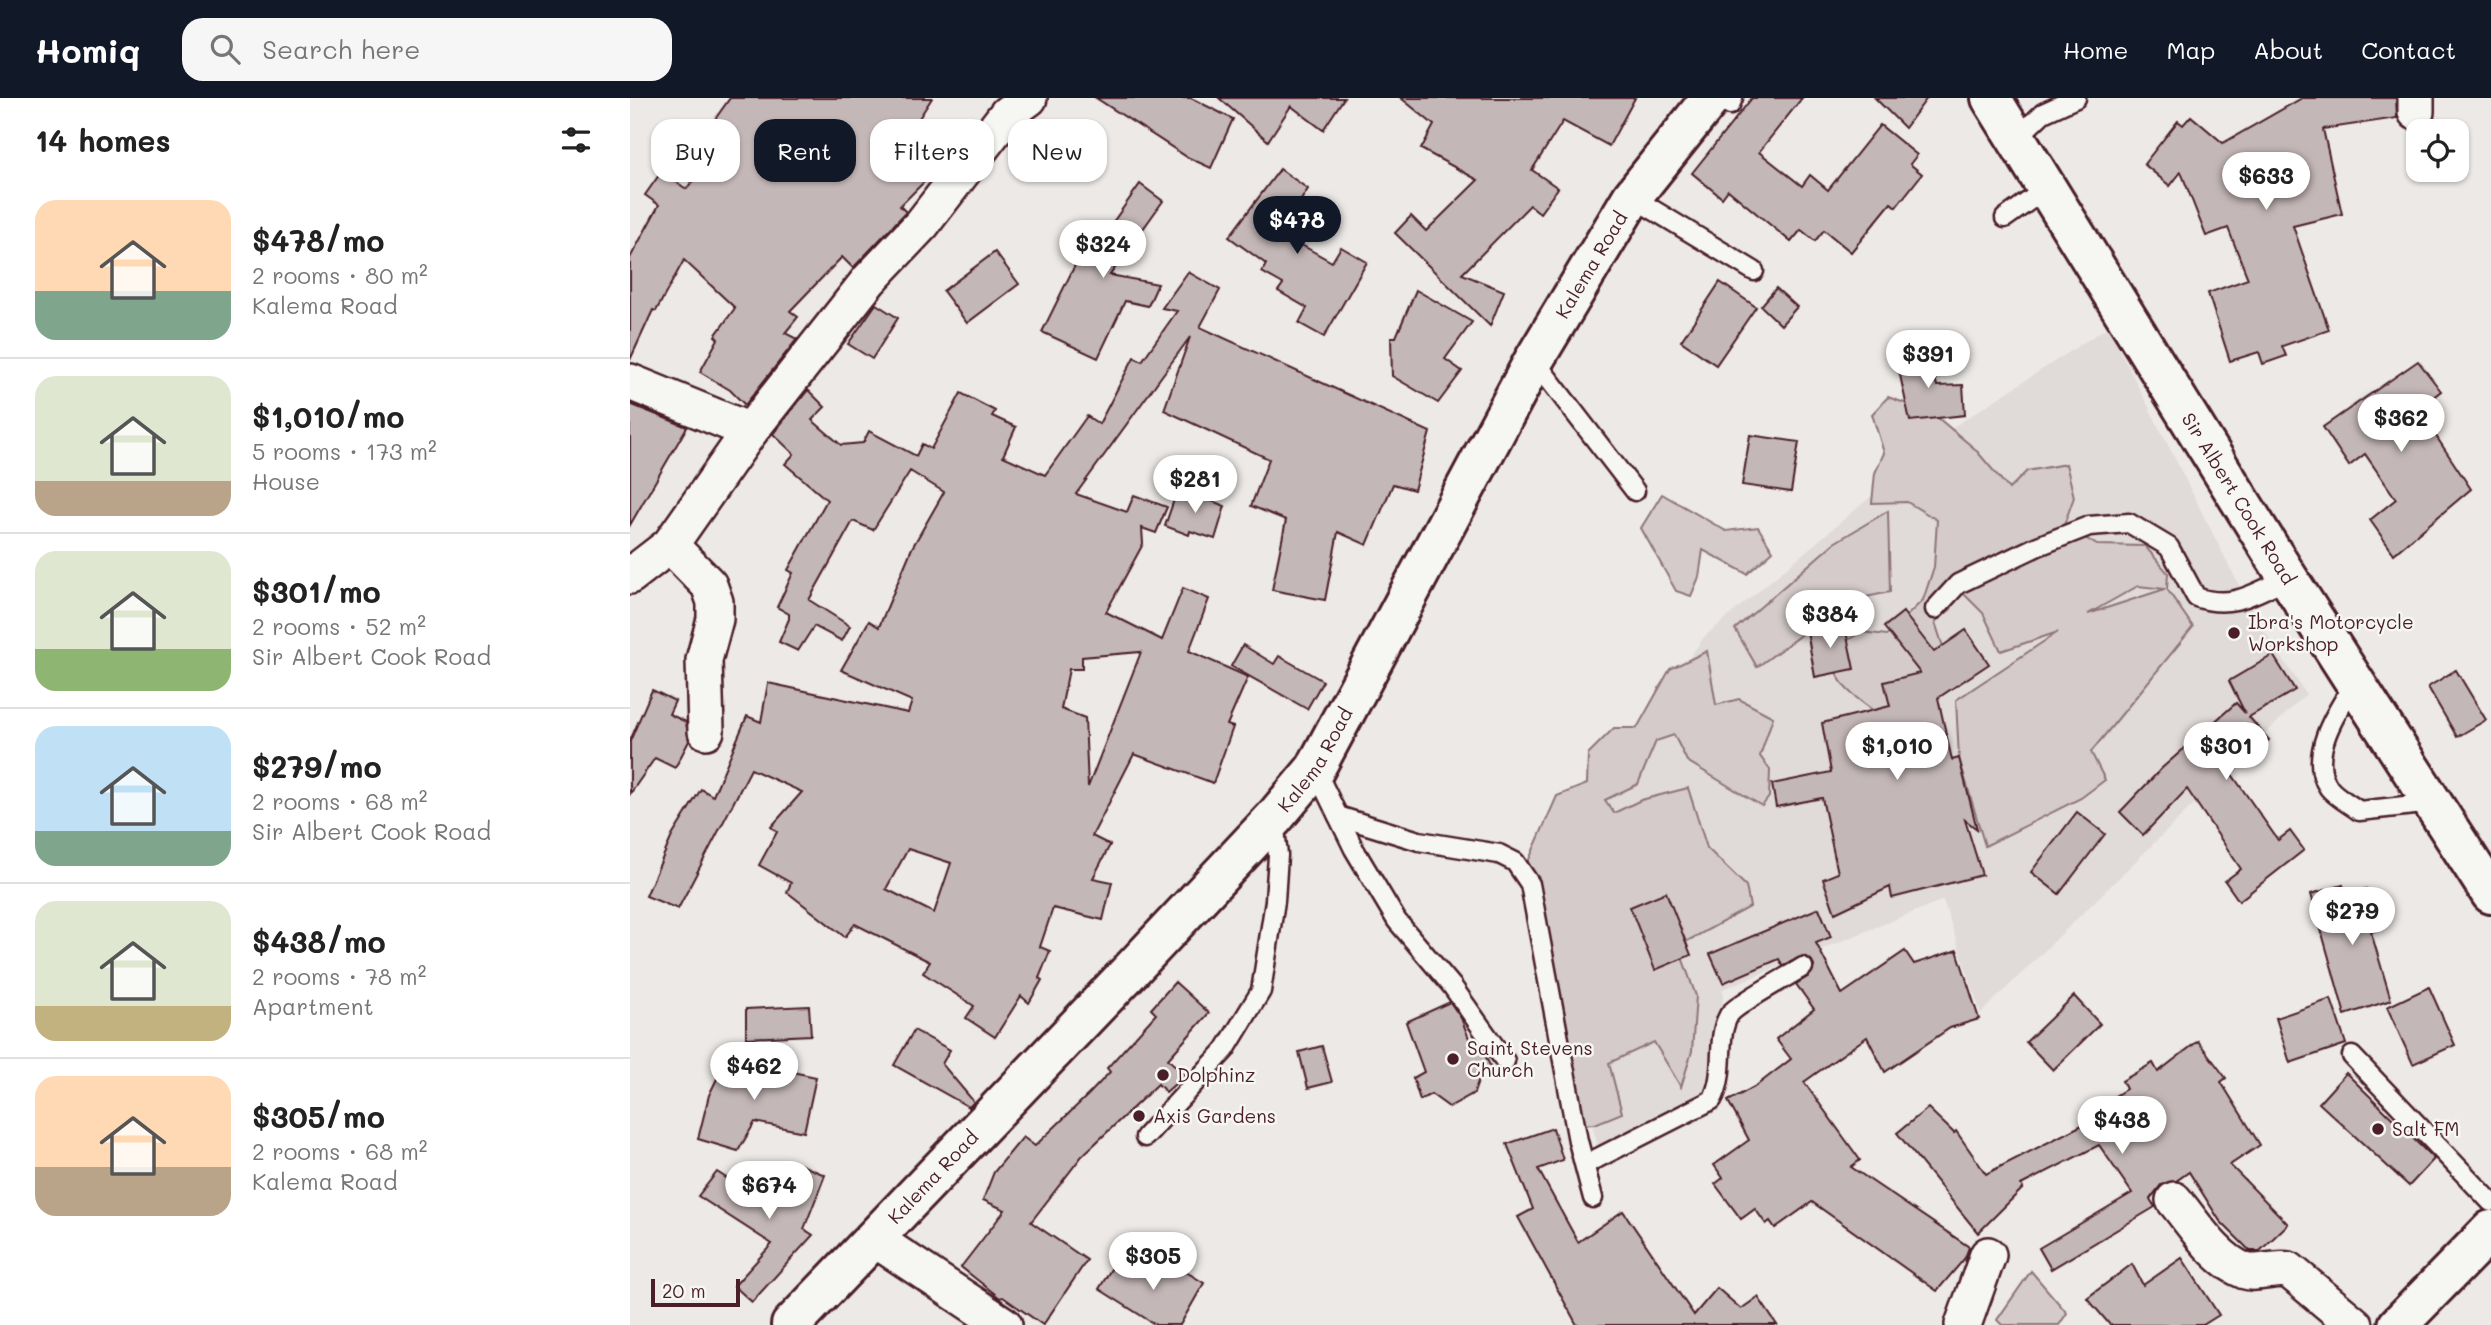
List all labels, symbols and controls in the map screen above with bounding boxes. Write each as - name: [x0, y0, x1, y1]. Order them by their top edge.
- search box: [182, 18, 672, 81]
- text: Homiq: [35, 28, 140, 71]
- icon: search: [206, 30, 244, 68]
- text: Search here: [262, 32, 420, 66]
- text: Home: [2063, 34, 2128, 65]
- text: Map: [2166, 34, 2215, 65]
- text: About: [2253, 34, 2323, 65]
- text: Contact: [2361, 34, 2456, 65]
- chip: Buy: [651, 119, 740, 182]
- chip: Rent: [754, 119, 856, 182]
- chip: Filters: [870, 119, 994, 182]
- chip: New: [1008, 119, 1107, 182]
- map controls: [2406, 119, 2469, 182]
- button: locate: [2406, 119, 2469, 182]
- text: 14 homes: [35, 120, 171, 160]
- icon: filters: [557, 121, 595, 159]
- pin: $633: [2225, 152, 2307, 212]
- text: $633: [2238, 160, 2294, 190]
- pin: $478: [1256, 197, 1338, 256]
- text: $478: [1269, 204, 1325, 234]
- street label: Kalema Road: [1549, 207, 1632, 323]
- text: $478/mo: [252, 220, 384, 260]
- pin: $324: [1062, 220, 1144, 280]
- icon: home: [91, 228, 175, 312]
- text: $324: [1075, 228, 1131, 258]
- text: 2 rooms · 80 m²: [252, 260, 428, 290]
- text: Kalema Road: [252, 290, 398, 320]
- pin: $391: [1887, 330, 1969, 390]
- text: $391: [1902, 338, 1954, 368]
- pin: $362: [2360, 394, 2442, 454]
- text: $1,010/mo: [252, 396, 404, 436]
- text: $362: [2374, 402, 2428, 432]
- icon: home: [91, 404, 175, 488]
- street label: Sir Albert Cook Road: [2177, 408, 2302, 589]
- text: 5 rooms · 173 m²: [252, 436, 437, 466]
- pin: $281: [1154, 456, 1236, 515]
- text: $281: [1169, 463, 1221, 493]
- text: House: [252, 466, 320, 496]
- text: $301/mo: [252, 571, 381, 611]
- icon: home: [91, 579, 175, 663]
- pin: $384: [1789, 590, 1871, 650]
- text: $384: [1802, 598, 1858, 628]
- place label: Ibra's Motorcycle Workshop: [2248, 609, 2414, 656]
- text: 2 rooms · 52 m²: [252, 611, 426, 641]
- marker: Ibra's Motorcycle Workshop: [2226, 625, 2242, 641]
- text: Sir Albert Cook Road: [252, 641, 491, 671]
- street label: Kalema Road: [1271, 703, 1358, 817]
- pin: $1,010: [1840, 722, 1954, 782]
- pin: $301: [2185, 722, 2267, 782]
- text: $1,010: [1861, 730, 1933, 760]
- text: $301: [2200, 730, 2253, 760]
- text: $279/mo: [252, 746, 382, 786]
- icon: home: [91, 754, 175, 838]
- text: 2 rooms · 68 m²: [252, 786, 427, 816]
- text: Sir Albert Cook Road: [252, 816, 491, 846]
- pin: $279: [2311, 888, 2393, 947]
- text: $279: [2325, 895, 2379, 925]
- text: $438/mo: [252, 921, 386, 961]
- icon: home: [91, 929, 175, 1013]
- text: 2 rooms · 78 m²: [252, 961, 426, 991]
- text: Apartment: [252, 991, 374, 1021]
- place label: Saint Stevens Church: [1467, 1035, 1593, 1082]
- pin: $462: [713, 1042, 795, 1102]
- text: $462: [726, 1050, 782, 1080]
- marker: Saint Stevens Church: [1445, 1051, 1461, 1067]
- place label: Dolphinz: [1177, 1062, 1255, 1087]
- marker: Dolphinz: [1155, 1067, 1171, 1083]
- text: $305/mo: [252, 1096, 385, 1136]
- pin: $438: [2081, 1096, 2163, 1156]
- place label: Axis Gardens: [1153, 1103, 1276, 1128]
- icon: home: [91, 1104, 175, 1188]
- text: $438: [2094, 1104, 2150, 1134]
- marker: Axis Gardens: [1131, 1108, 1147, 1124]
- place label: Salt FM: [2392, 1116, 2460, 1141]
- marker: Salt FM: [2370, 1121, 2386, 1137]
- street label: Kalema Road: [882, 1125, 983, 1229]
- text: 2 rooms · 68 m²: [252, 1136, 427, 1166]
- pin: $674: [728, 1162, 810, 1221]
- text: Kalema Road: [252, 1166, 398, 1196]
- text: $674: [741, 1169, 797, 1199]
- pin: $305: [1112, 1232, 1194, 1292]
- text: $305: [1125, 1240, 1181, 1270]
- scale bar: [651, 1276, 740, 1308]
- text: 20 m: [662, 1278, 706, 1303]

